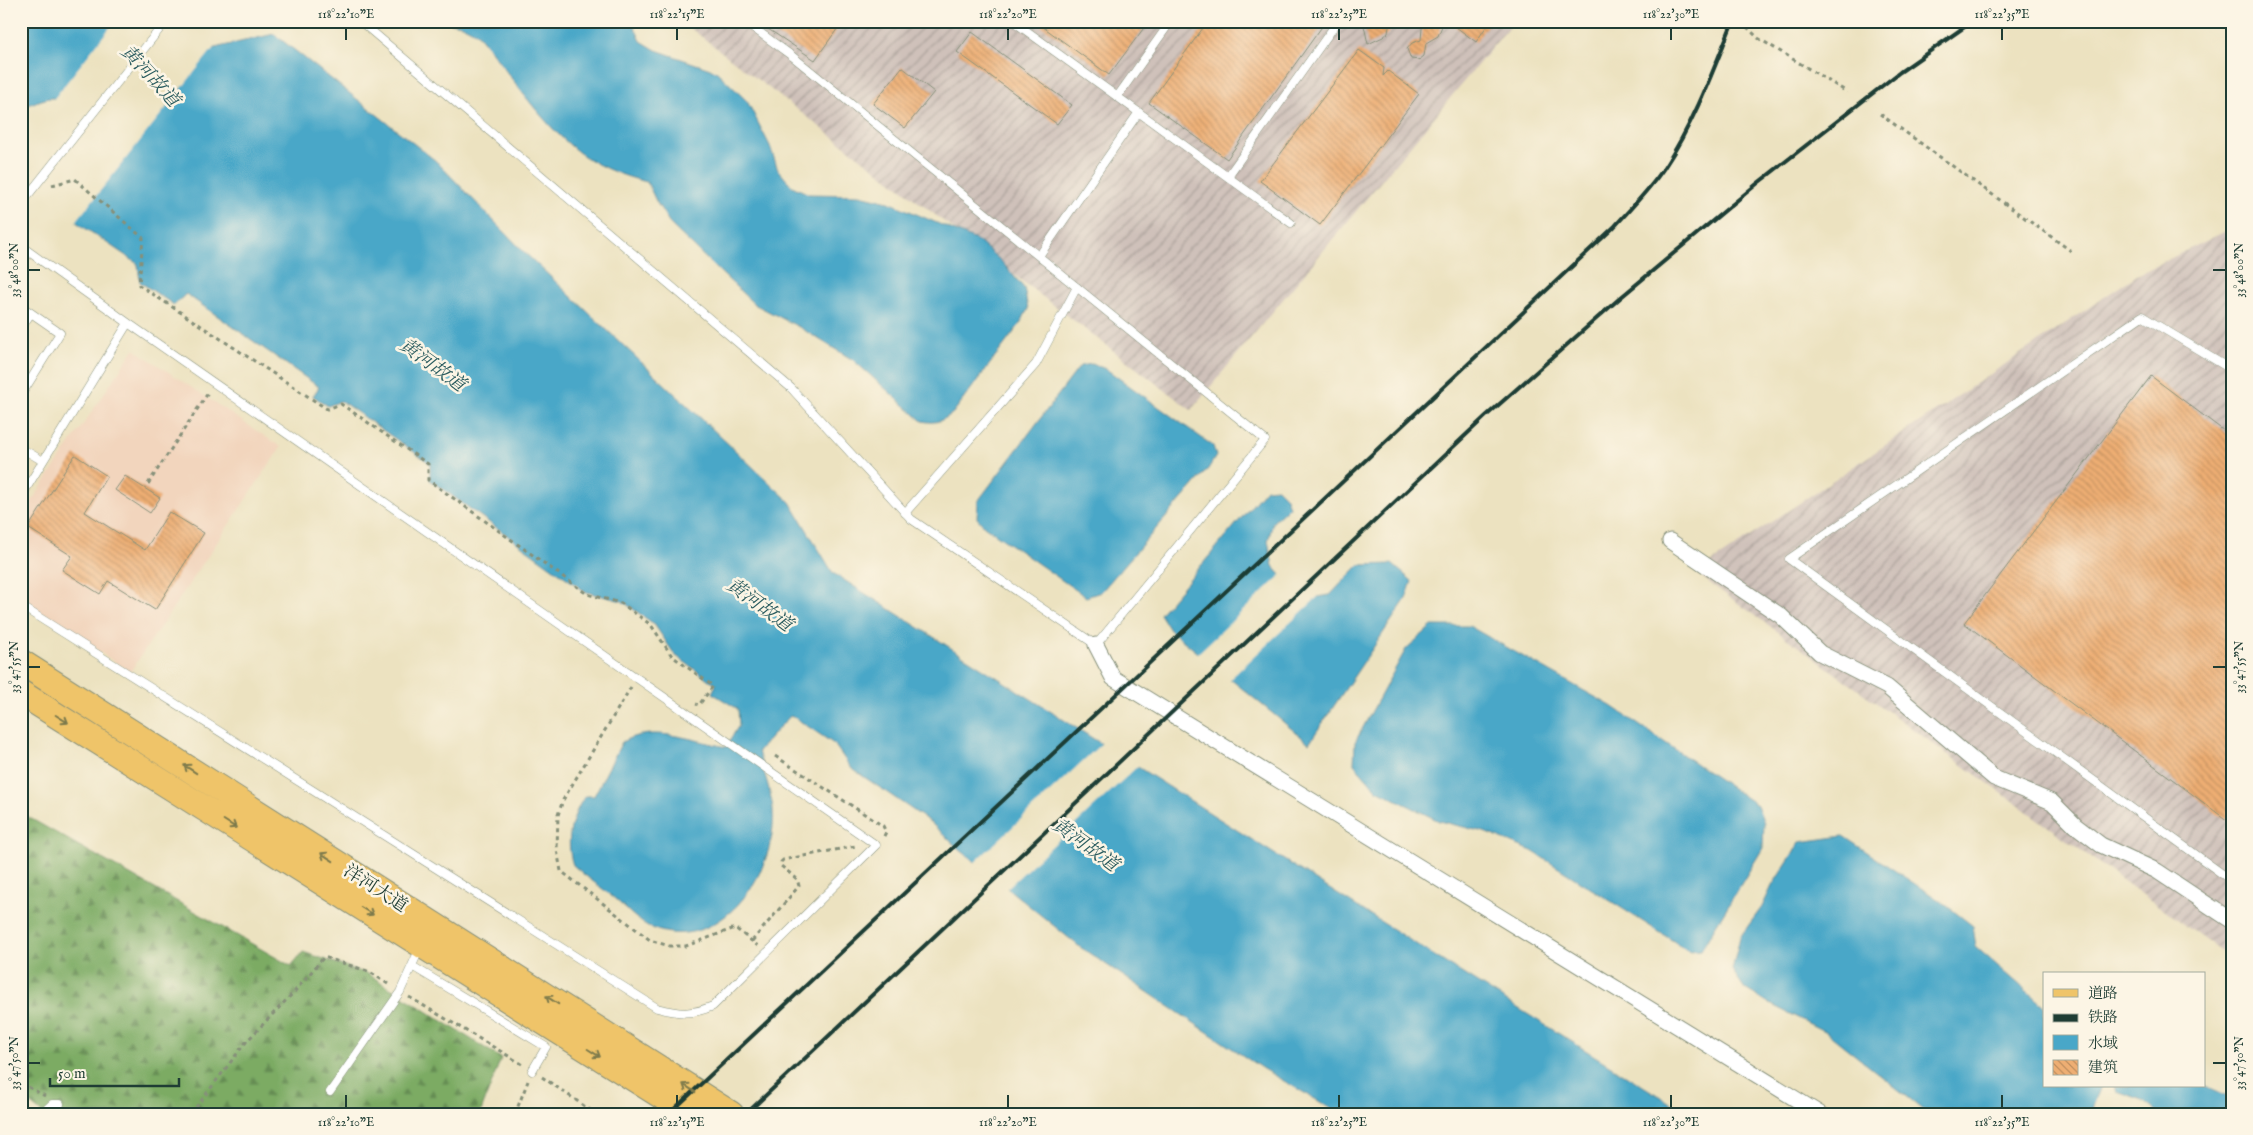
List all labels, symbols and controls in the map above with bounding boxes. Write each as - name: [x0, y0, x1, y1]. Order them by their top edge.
- text: 118°22'10"E: [318, 7, 374, 22]
- text: 118°22'15"E: [649, 7, 705, 22]
- text: 118°22'20"E: [979, 7, 1037, 22]
- text: 118°22'25"E: [1311, 7, 1367, 22]
- text: 118°22'30"E: [1643, 7, 1699, 22]
- text: 118°22'35"E: [1974, 7, 2030, 22]
- water label: 黄河故道: [115, 40, 186, 115]
- text: 33°48'00"N: [7, 242, 22, 297]
- text: 33°48'00"N: [2232, 242, 2247, 297]
- water label: 黄河故道: [394, 334, 472, 399]
- water label: 黄河故道: [721, 574, 799, 639]
- text: 33°47'55"N: [7, 640, 22, 693]
- text: 33°47'55"N: [2232, 640, 2247, 693]
- one-way arrow: [55, 714, 69, 724]
- one-way arrow: [183, 764, 197, 774]
- water label: 黄河故道: [1047, 814, 1125, 879]
- one-way arrow: [222, 820, 236, 830]
- one-way arrow: [320, 851, 334, 861]
- street label: 洋河大道: [339, 860, 412, 919]
- one-way arrow: [360, 906, 374, 916]
- legend: [2043, 972, 2206, 1088]
- text: 道路: [2088, 984, 2118, 1003]
- one-way arrow: [546, 995, 560, 1005]
- text: 铁路: [2088, 1008, 2118, 1027]
- text: 水域: [2088, 1034, 2118, 1053]
- text: 33°47'50"N: [7, 1036, 22, 1090]
- text: 33°47'50"N: [2232, 1036, 2247, 1090]
- one-way arrow: [586, 1048, 600, 1058]
- scale bar: [50, 1055, 179, 1087]
- text: 建筑: [2088, 1058, 2118, 1077]
- text: 50 m: [58, 1064, 86, 1083]
- one-way arrow: [683, 1082, 697, 1092]
- text: 118°22'10"E: [318, 1115, 374, 1130]
- text: 118°22'15"E: [649, 1115, 705, 1130]
- text: 118°22'20"E: [979, 1115, 1037, 1130]
- text: 118°22'25"E: [1311, 1115, 1367, 1130]
- text: 118°22'30"E: [1643, 1115, 1699, 1130]
- text: 118°22'35"E: [1974, 1115, 2030, 1130]

